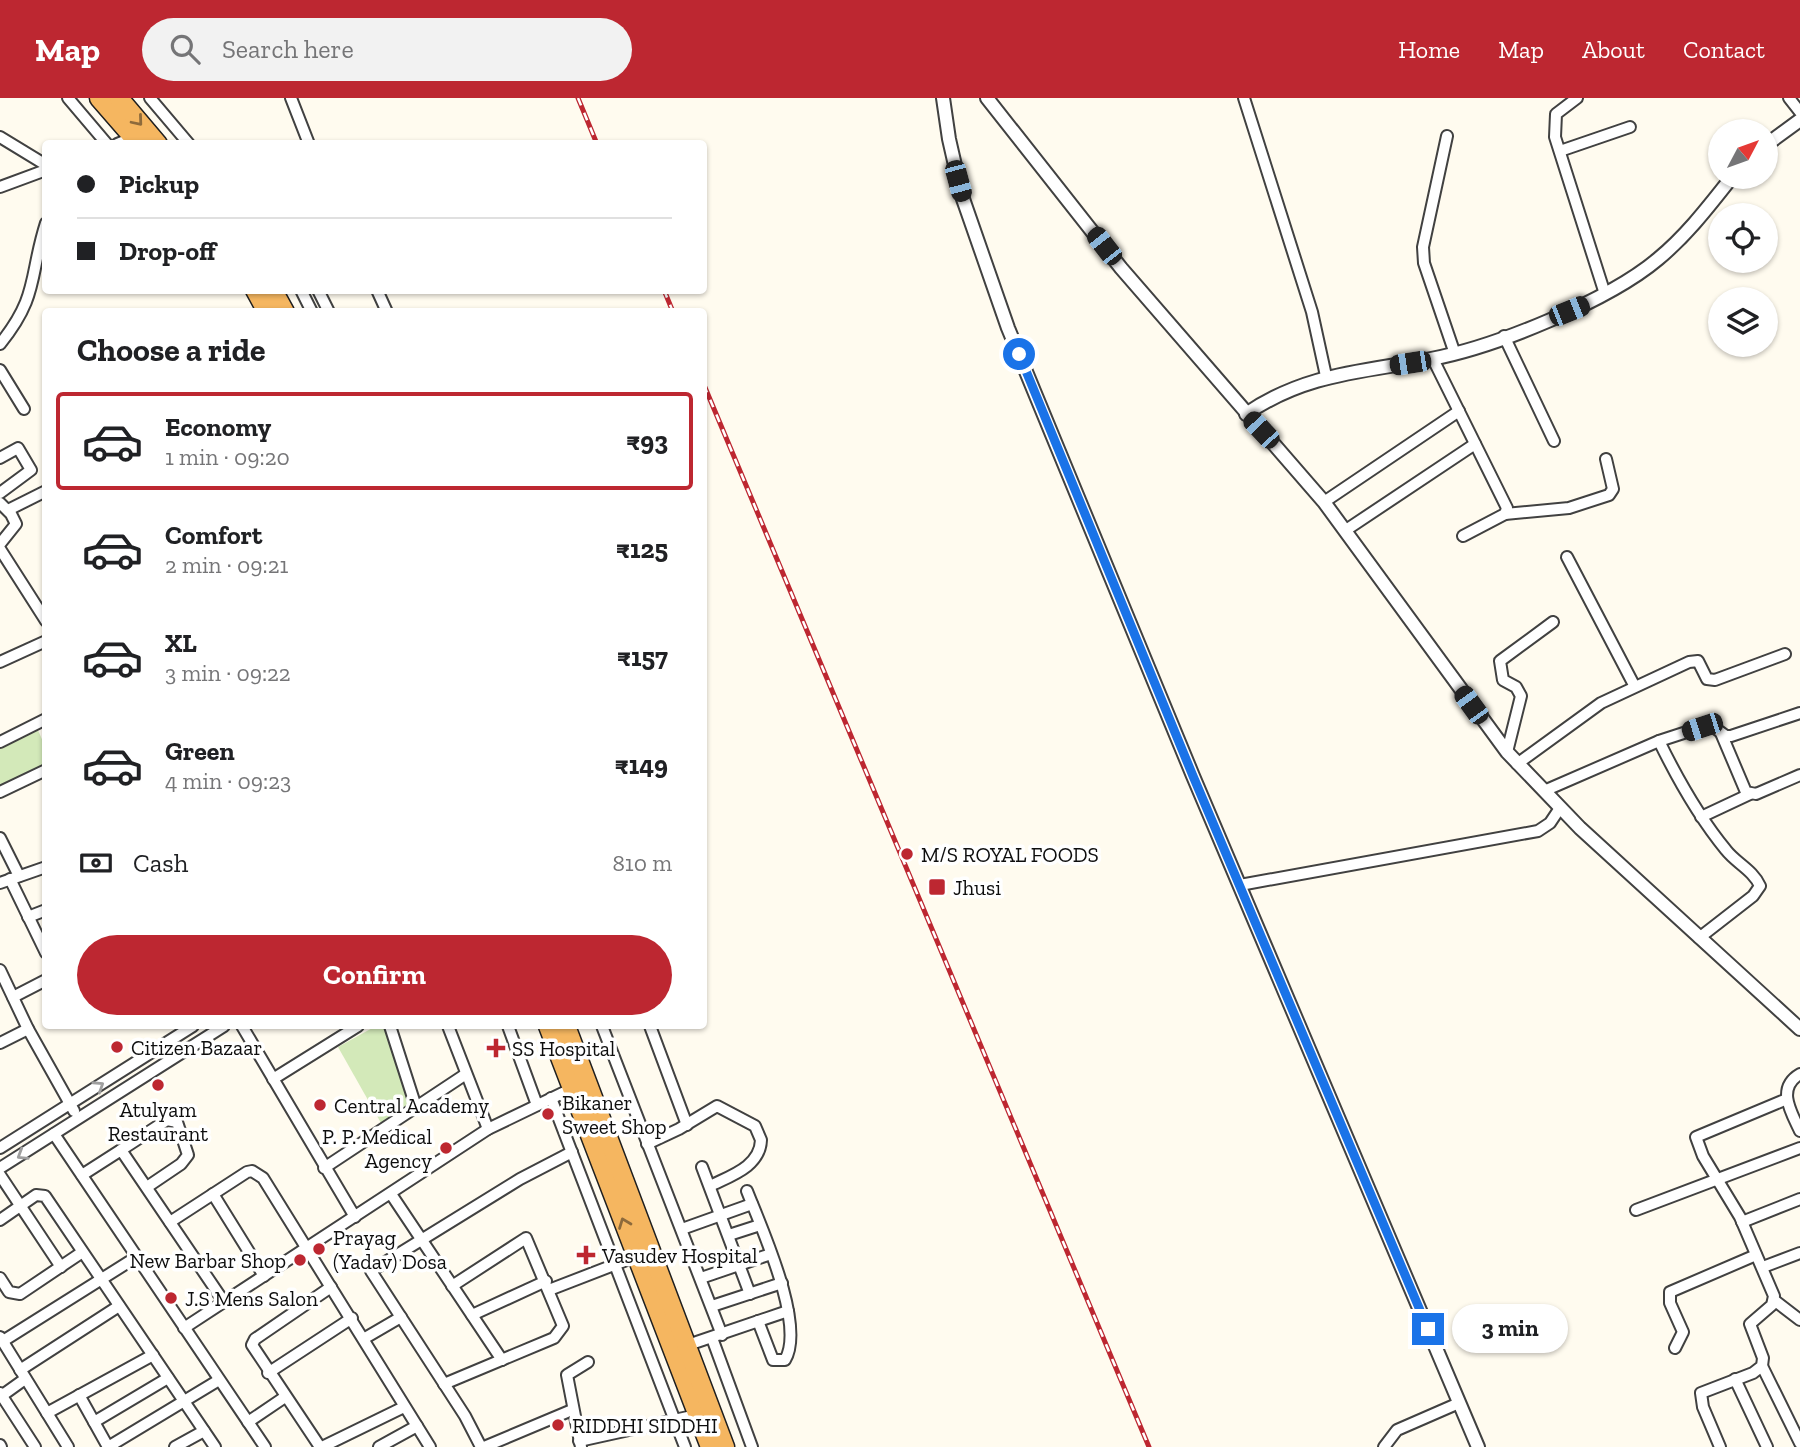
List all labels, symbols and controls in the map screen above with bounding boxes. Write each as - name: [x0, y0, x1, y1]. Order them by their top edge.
- search box: [142, 18, 632, 81]
- text: Map: [35, 30, 100, 69]
- icon: search: [166, 30, 204, 68]
- text: Search here: [222, 33, 354, 65]
- text: Home: [1398, 35, 1460, 64]
- text: Map: [1498, 35, 1544, 64]
- text: About: [1582, 35, 1645, 64]
- text: Contact: [1683, 35, 1765, 64]
- one-way arrow: [130, 113, 143, 125]
- north arrow: [1708, 119, 1778, 189]
- map controls: [1708, 119, 1778, 357]
- car: [943, 158, 974, 204]
- text: Pickup: [119, 168, 199, 200]
- button: locate: [1708, 203, 1778, 273]
- car: [1083, 223, 1126, 269]
- text: Drop-off: [119, 235, 216, 267]
- button: layers: [1708, 287, 1778, 357]
- car: [1546, 293, 1593, 329]
- text: Choose a ride: [77, 331, 265, 369]
- route start: [1003, 338, 1035, 370]
- car: [1388, 349, 1433, 377]
- car: [1239, 407, 1284, 453]
- icon: car: [81, 410, 144, 473]
- text: Economy: [165, 411, 271, 443]
- text: ₹93: [626, 425, 668, 457]
- text: 1 min · 09:20: [165, 443, 290, 471]
- icon: car: [81, 518, 144, 581]
- text: Comfort: [165, 519, 262, 551]
- text: ₹125: [616, 533, 668, 565]
- text: 2 min · 09:21: [165, 551, 288, 579]
- icon: car: [81, 626, 144, 689]
- text: XL: [165, 627, 197, 659]
- text: ₹157: [617, 641, 668, 673]
- text: 3 min · 09:22: [165, 659, 291, 687]
- car: [1451, 682, 1492, 728]
- car: [1679, 711, 1726, 743]
- icon: car: [81, 734, 144, 797]
- text: Green: [165, 735, 235, 767]
- text: ₹149: [615, 749, 668, 781]
- text: 4 min · 09:23: [165, 767, 291, 795]
- place label: M/S ROYAL FOODS: [921, 842, 1099, 867]
- icon: cash: [77, 844, 115, 882]
- marker: M/S ROYAL FOODS: [899, 846, 915, 862]
- text: Cash: [133, 847, 188, 879]
- text: 810 m: [612, 849, 672, 877]
- place label: Jhusi: [953, 875, 1001, 900]
- marker: Jhusi: [927, 877, 947, 897]
- button: Confirm: [77, 935, 672, 1015]
- place label: Citizen Bazaar: [131, 1035, 262, 1060]
- place label: SS Hospital: [512, 1036, 616, 1061]
- marker: SS Hospital: [486, 1038, 506, 1058]
- marker: Citizen Bazaar: [109, 1039, 125, 1055]
- marker: Atulyam Restaurant: [150, 1077, 166, 1093]
- one-way arrow: [92, 1082, 105, 1095]
- place label: Bikaner Sweet Shop: [562, 1090, 667, 1139]
- place label: Central Academy: [334, 1093, 489, 1118]
- place label: Atulyam Restaurant: [108, 1097, 208, 1146]
- marker: Central Academy: [312, 1097, 328, 1113]
- marker: Bikaner Sweet Shop: [540, 1106, 556, 1122]
- place label: P. P. Medical Agency: [322, 1124, 432, 1173]
- marker: P. P. Medical Agency: [438, 1140, 454, 1156]
- one-way arrow: [17, 1146, 30, 1159]
- one-way arrow: [619, 1218, 633, 1230]
- place label: Prayag (Yadav) Dosa: [333, 1225, 447, 1274]
- marker: Prayag (Yadav) Dosa: [311, 1241, 327, 1257]
- place label: Vasudev Hospital: [601, 1243, 758, 1268]
- marker: Vasudev Hospital: [576, 1245, 596, 1265]
- place label: New Barbar Shop: [129, 1248, 286, 1273]
- marker: New Barbar Shop: [292, 1252, 308, 1268]
- place label: J.S Mens Salon: [185, 1286, 318, 1311]
- marker: J.S Mens Salon: [163, 1290, 179, 1306]
- callout: 3 min: [1452, 1304, 1568, 1354]
- route end: [1412, 1313, 1444, 1345]
- text: 3 min: [1481, 1314, 1539, 1342]
- place label: RIDDHI SIDDHI: [572, 1413, 718, 1438]
- marker: RIDDHI SIDDHI: [550, 1417, 566, 1433]

